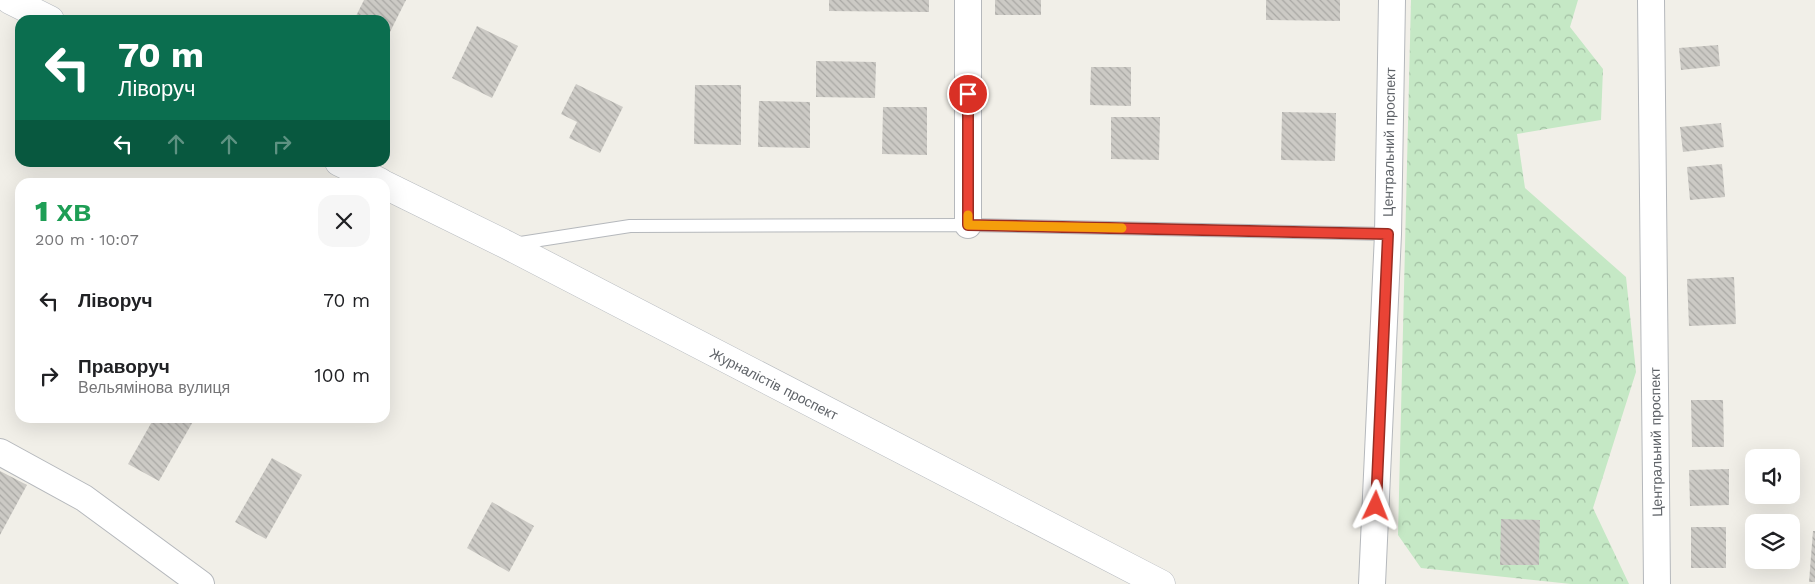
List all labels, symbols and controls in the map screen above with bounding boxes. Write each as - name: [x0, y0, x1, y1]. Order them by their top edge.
- text: 70 m: [118, 34, 204, 76]
- icon: left: [35, 35, 100, 100]
- street label: Центральний проспект: [1380, 66, 1398, 217]
- pin: [947, 73, 989, 115]
- text: Ліворуч: [118, 76, 195, 101]
- icon: arrive: [954, 80, 982, 108]
- icon: left: [109, 130, 137, 158]
- icon: ahead: [162, 130, 190, 158]
- icon: ahead: [215, 130, 243, 158]
- icon: right: [268, 130, 296, 158]
- text: 1 хв: [35, 193, 92, 228]
- button: close: [318, 195, 370, 247]
- text: 200 m · 10:07: [35, 230, 139, 249]
- icon: left: [35, 287, 63, 315]
- text: Ліворуч: [78, 289, 153, 312]
- text: 70 m: [323, 289, 370, 312]
- street label: Журналістів проспект: [707, 345, 841, 423]
- text: Праворуч: [78, 355, 170, 378]
- icon: right: [35, 362, 63, 390]
- text: 100 m: [314, 364, 370, 387]
- street label: Центральний проспект: [1647, 366, 1665, 517]
- text: Вельямінова вулиця: [78, 378, 230, 397]
- map controls: [1745, 449, 1800, 569]
- button: sound: [1745, 449, 1800, 504]
- position arrow: [1349, 479, 1401, 531]
- button: layers: [1745, 514, 1800, 569]

